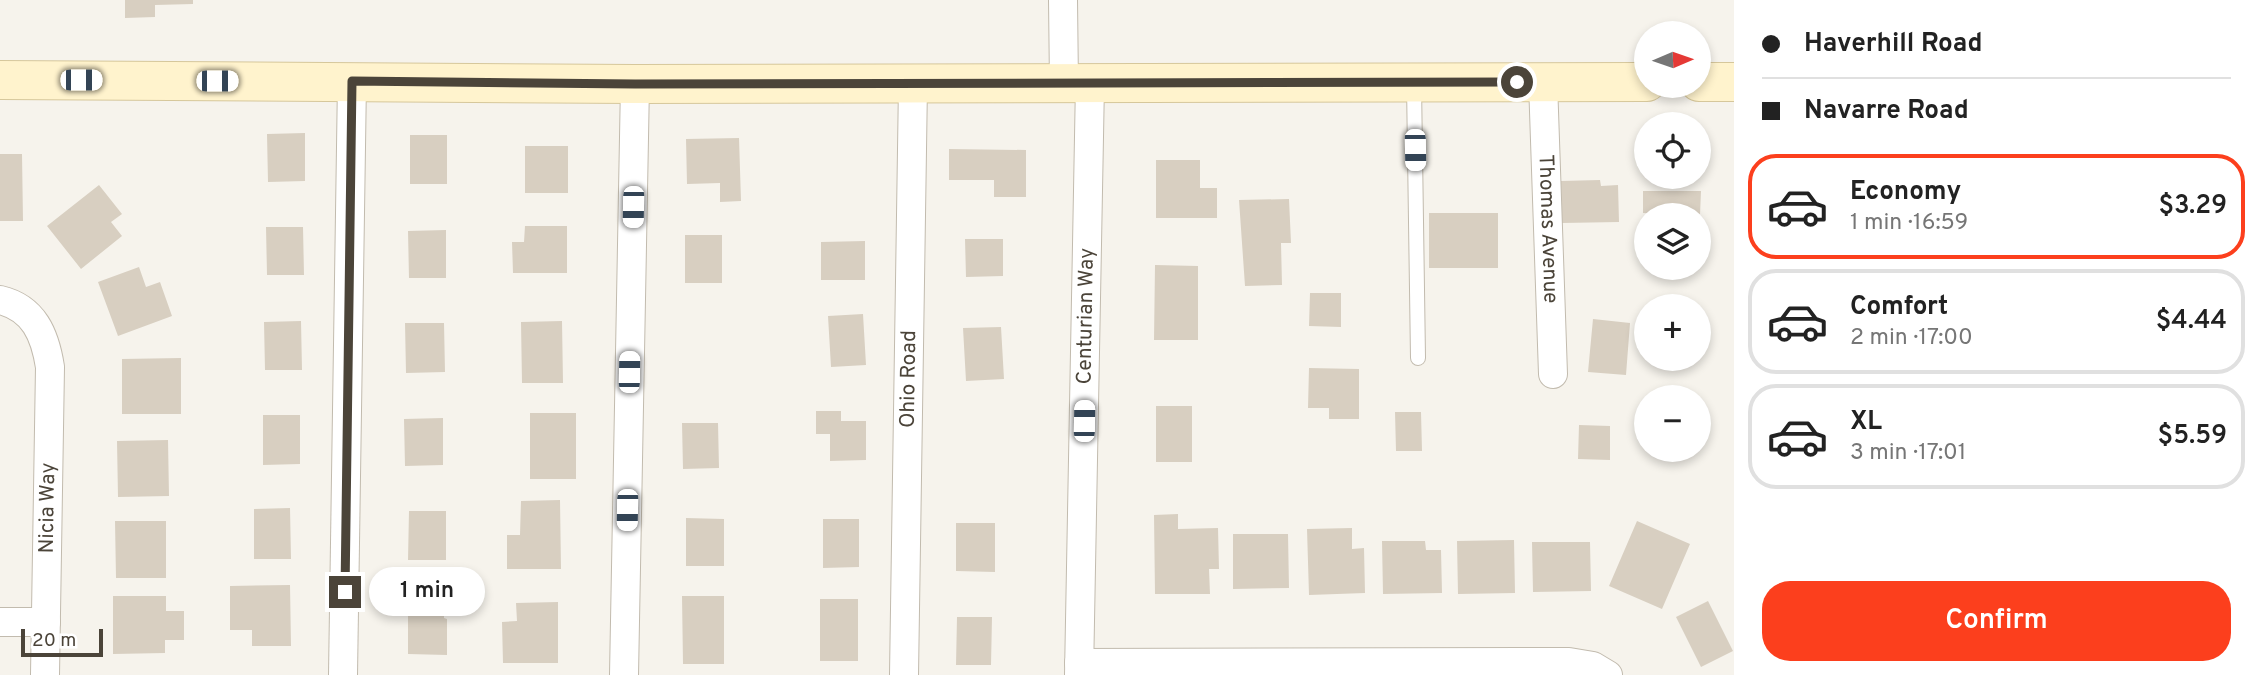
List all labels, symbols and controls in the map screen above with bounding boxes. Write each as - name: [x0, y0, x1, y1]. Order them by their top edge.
- north arrow: [1634, 21, 1712, 98]
- map controls: [1634, 21, 1711, 462]
- text: Haverhill Road: [1804, 28, 1982, 61]
- route start: [1501, 66, 1533, 98]
- car: [61, 70, 103, 91]
- car: [197, 71, 239, 92]
- text: Navarre Road: [1804, 95, 1969, 128]
- button: locate: [1634, 112, 1711, 189]
- car: [1405, 129, 1426, 171]
- street label: Thomas Avenue: [1532, 154, 1564, 304]
- icon: car: [1766, 175, 1829, 238]
- text: Economy: [1850, 176, 1961, 209]
- car: [623, 186, 644, 228]
- text: $3.29: [2158, 190, 2227, 223]
- button: layers: [1634, 203, 1711, 280]
- text: 1 min · 16:59: [1850, 209, 1968, 238]
- street label: Centurian Way: [1071, 248, 1100, 385]
- icon: car: [1766, 290, 1829, 353]
- text: Comfort: [1850, 291, 1948, 324]
- button: +: [1634, 294, 1711, 371]
- text: $4.44: [2156, 305, 2227, 338]
- text: 2 min · 17:00: [1850, 324, 1973, 353]
- street label: Ohio Road: [894, 330, 923, 428]
- car: [619, 351, 640, 393]
- button: −: [1634, 385, 1711, 462]
- car: [1074, 400, 1095, 442]
- icon: car: [1766, 405, 1829, 468]
- text: XL: [1850, 406, 1882, 439]
- text: $5.59: [2158, 420, 2227, 453]
- text: 3 min · 17:01: [1850, 439, 1966, 468]
- street label: Nicia Way: [34, 462, 62, 554]
- car: [617, 489, 638, 531]
- callout: 1 min: [370, 568, 485, 616]
- route end: [329, 576, 361, 608]
- text: 1 min: [400, 577, 454, 606]
- button: Confirm: [1762, 581, 2231, 661]
- scale bar: [21, 626, 103, 658]
- text: 20 m: [32, 629, 76, 653]

